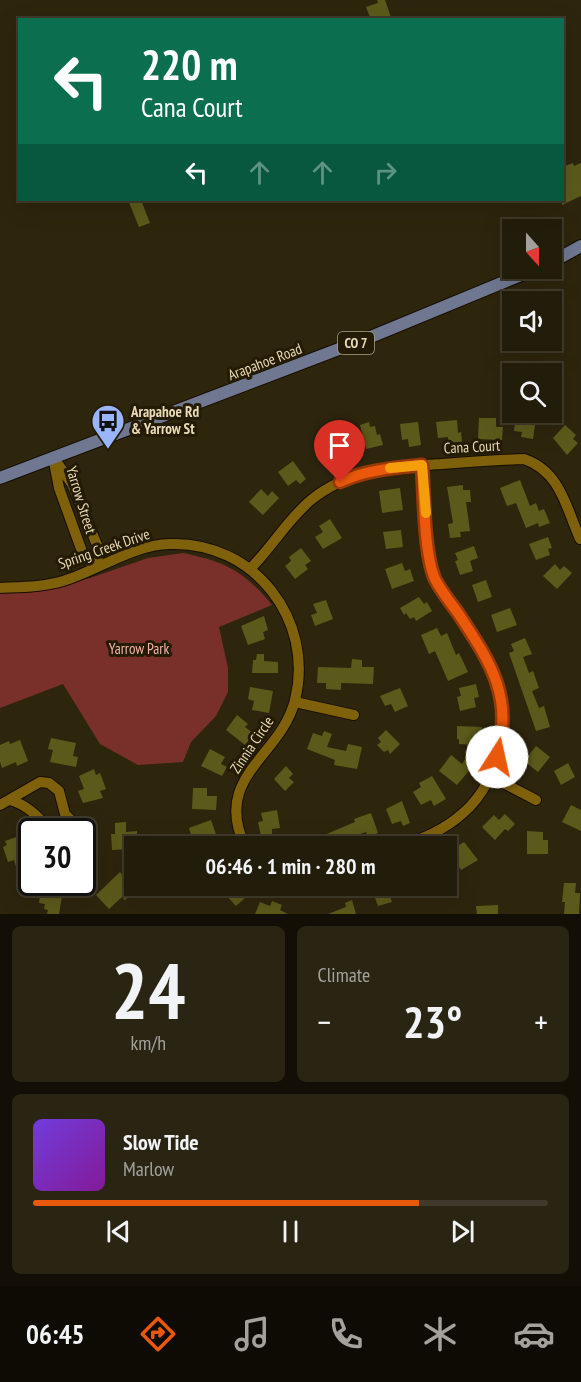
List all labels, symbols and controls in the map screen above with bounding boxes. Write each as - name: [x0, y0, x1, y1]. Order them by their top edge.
- text: 220 m: [141, 37, 238, 92]
- icon: left: [42, 42, 120, 120]
- text: Cana Court: [141, 90, 243, 124]
- icon: left: [180, 156, 213, 189]
- icon: ahead: [243, 156, 276, 189]
- icon: ahead: [306, 156, 339, 189]
- icon: right: [369, 156, 402, 189]
- north arrow: [502, 219, 562, 279]
- map controls: [502, 219, 562, 423]
- button: sound: [502, 291, 562, 351]
- road number: CO 7: [338, 332, 374, 354]
- street label: Arapahoe Road: [225, 339, 305, 384]
- button: search: [502, 363, 562, 423]
- place label: Arapahoe Rd & Yarrow St: [130, 402, 199, 438]
- bus stop icon: Arapahoe Rd & Yarrow St: [90, 403, 126, 450]
- pin: [314, 420, 365, 482]
- icon: arrive: [323, 429, 356, 462]
- street label: Cana Court: [443, 436, 501, 457]
- street label: Yarrow Street: [62, 464, 101, 536]
- street label: Spring Creek Drive: [56, 524, 152, 573]
- park label: Yarrow Park: [109, 639, 169, 658]
- street label: Zinnia Circle: [226, 713, 278, 777]
- position arrow: [465, 725, 529, 789]
- speed limit sign: 30: [18, 818, 96, 896]
- text: 06:46 · 1 min · 280 m: [205, 852, 376, 880]
- text: 24: [111, 940, 186, 1041]
- text: Climate: [318, 962, 370, 988]
- text: 23°: [403, 992, 462, 1050]
- text: −: [318, 1000, 331, 1043]
- text: +: [534, 1000, 548, 1043]
- text: km/h: [131, 1030, 166, 1056]
- text: Slow Tide: [123, 1128, 199, 1156]
- text: Marlow: [123, 1156, 174, 1182]
- icon: previous: [102, 1215, 135, 1248]
- icon: pause: [274, 1215, 307, 1248]
- icon: next: [446, 1215, 479, 1248]
- icon: directions: [137, 1313, 179, 1355]
- icon: music: [231, 1313, 273, 1355]
- icon: phone: [325, 1313, 367, 1355]
- icon: climate: [419, 1313, 461, 1355]
- icon: car: [513, 1313, 555, 1355]
- text: 06:45: [26, 1317, 84, 1351]

